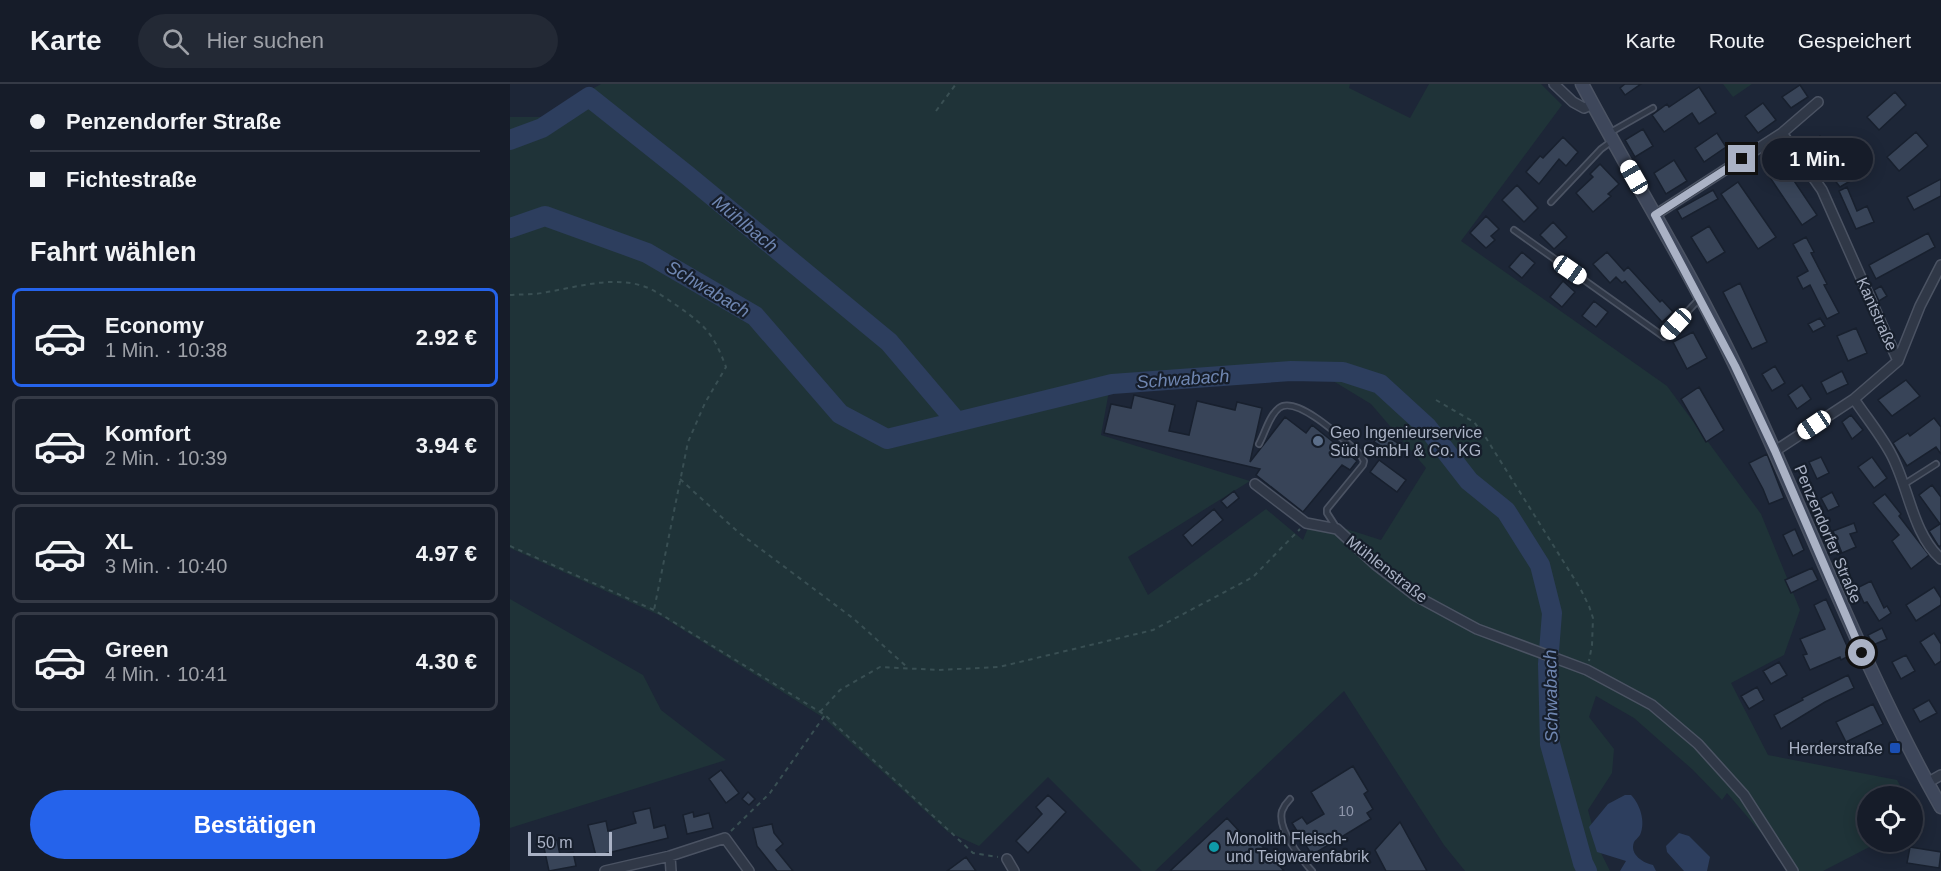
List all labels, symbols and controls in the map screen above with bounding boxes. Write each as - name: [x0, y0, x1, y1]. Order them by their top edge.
- search box: [138, 14, 558, 68]
- text: Karte: [30, 25, 102, 56]
- icon: search: [159, 25, 192, 58]
- text: Hier suchen: [207, 28, 324, 53]
- text: Karte: [1626, 29, 1676, 52]
- text: Route: [1709, 29, 1765, 52]
- text: Gespeichert: [1798, 29, 1911, 52]
- text: Penzendorfer Straße: [66, 109, 281, 134]
- callout: 1 Min.: [1763, 138, 1874, 180]
- route end: [1728, 145, 1755, 172]
- text: 1 Min.: [1789, 148, 1846, 170]
- car: [1617, 157, 1651, 197]
- text: Fichtestraße: [66, 167, 197, 192]
- water label: Mühlbach: [708, 192, 782, 256]
- text: Fahrt wählen: [30, 237, 197, 267]
- car: [1550, 252, 1590, 288]
- water label: Schwabach: [663, 256, 753, 322]
- street label: Kantstraße: [1853, 275, 1901, 353]
- car: [1657, 305, 1695, 343]
- icon: car: [33, 311, 87, 365]
- text: Economy: [105, 313, 204, 338]
- text: 2.92 €: [416, 325, 477, 350]
- text: 1 Min. · 10:38: [105, 339, 227, 361]
- water label: Schwabach: [1136, 366, 1230, 392]
- car: [1794, 407, 1834, 443]
- icon: car: [33, 419, 87, 473]
- text: Komfort: [105, 421, 191, 446]
- place label: Geo Ingenieurservice Süd GmbH & Co. KG: [1330, 424, 1482, 459]
- text: 3.94 €: [416, 433, 477, 458]
- marker: Geo Ingenieurservice Süd GmbH & Co. KG: [1311, 434, 1325, 448]
- text: 2 Min. · 10:39: [105, 447, 227, 469]
- street label: Penzendorfer Straße: [1791, 462, 1865, 606]
- icon: car: [33, 527, 87, 581]
- text: XL: [105, 529, 133, 554]
- street label: Mühlenstraße: [1343, 532, 1431, 606]
- text: 4.97 €: [416, 541, 477, 566]
- text: 3 Min. · 10:40: [105, 555, 227, 577]
- icon: car: [33, 635, 87, 689]
- text: Green: [105, 637, 169, 662]
- route start: [1848, 639, 1875, 666]
- text: 4.30 €: [416, 649, 477, 674]
- water label: Schwabach: [1540, 649, 1562, 743]
- text: 4 Min. · 10:41: [105, 663, 227, 685]
- place label: Herderstraße: [1789, 740, 1883, 757]
- marker: Herderstraße: [1888, 741, 1902, 755]
- map controls: [1857, 786, 1923, 852]
- button: locate: [1857, 786, 1923, 852]
- button: Bestätigen: [30, 790, 480, 859]
- house number: 10: [1338, 803, 1354, 819]
- scale bar: [528, 829, 612, 856]
- place label: Monolith Fleisch- und Teigwarenfabrik: [1226, 830, 1370, 865]
- text: 50 m: [537, 834, 573, 851]
- marker: Monolith Fleisch- und Teigwarenfabrik: [1207, 840, 1221, 854]

